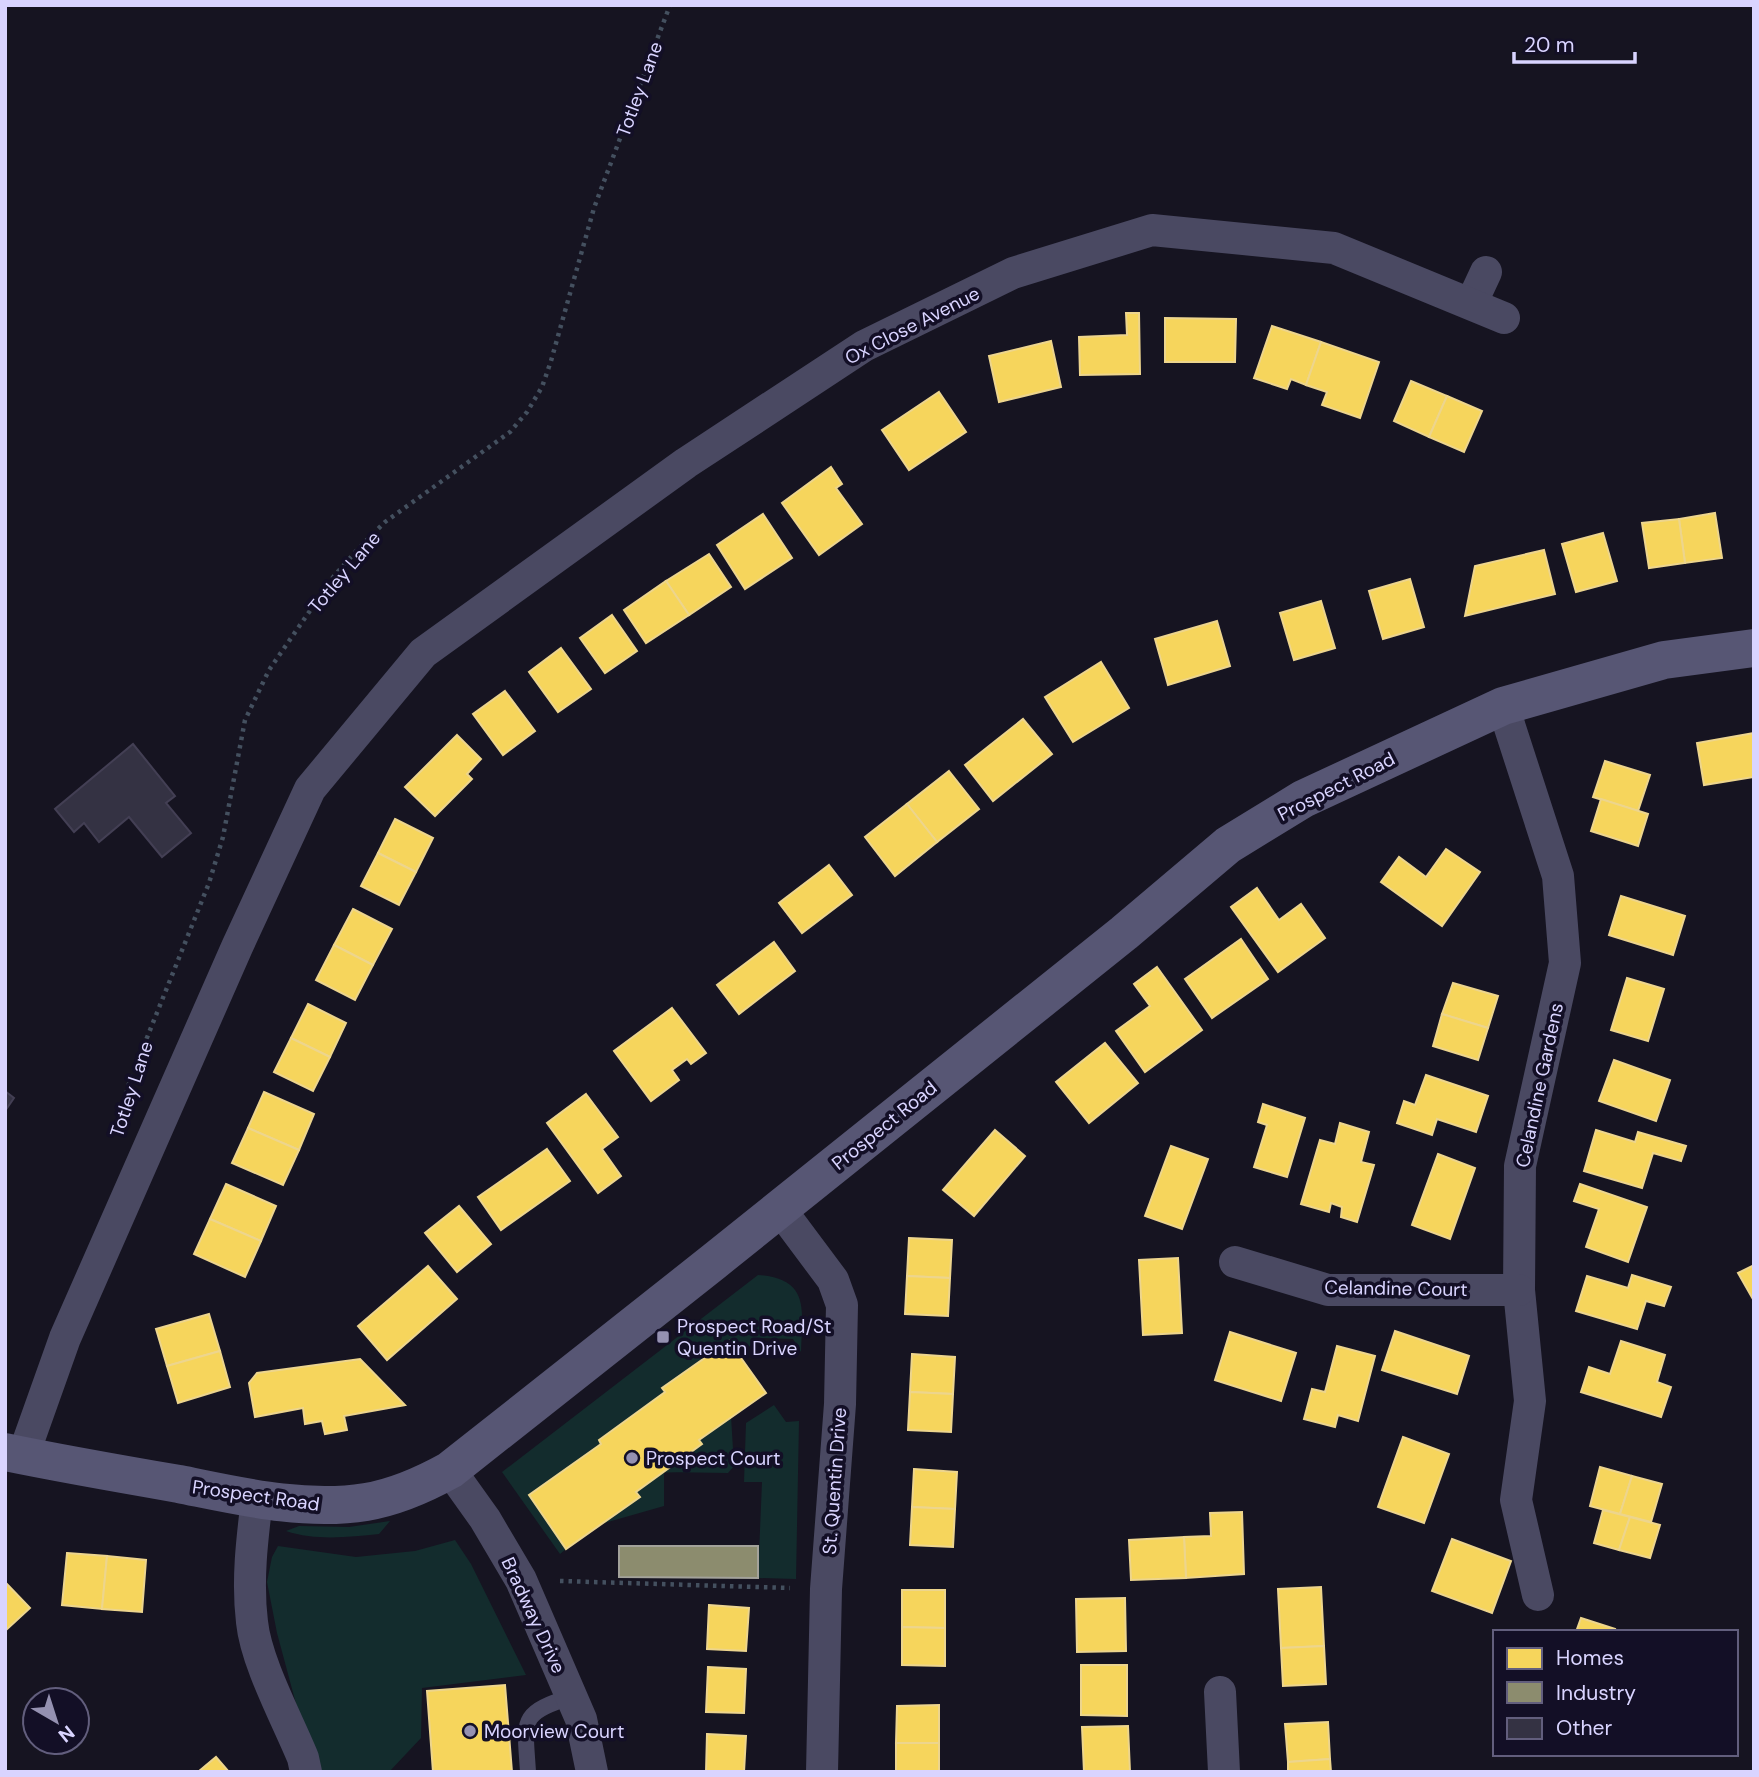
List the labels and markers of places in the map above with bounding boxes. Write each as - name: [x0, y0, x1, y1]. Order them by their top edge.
- place label: Prospect Road/St Quentin Drive: [677, 1314, 831, 1361]
- marker: Prospect Road/St Quentin Drive: [655, 1329, 671, 1345]
- place label: Prospect Court: [646, 1446, 781, 1471]
- marker: Prospect Court: [624, 1450, 640, 1466]
- place label: Moorview Court: [484, 1719, 624, 1744]
- marker: Moorview Court: [462, 1723, 478, 1739]

